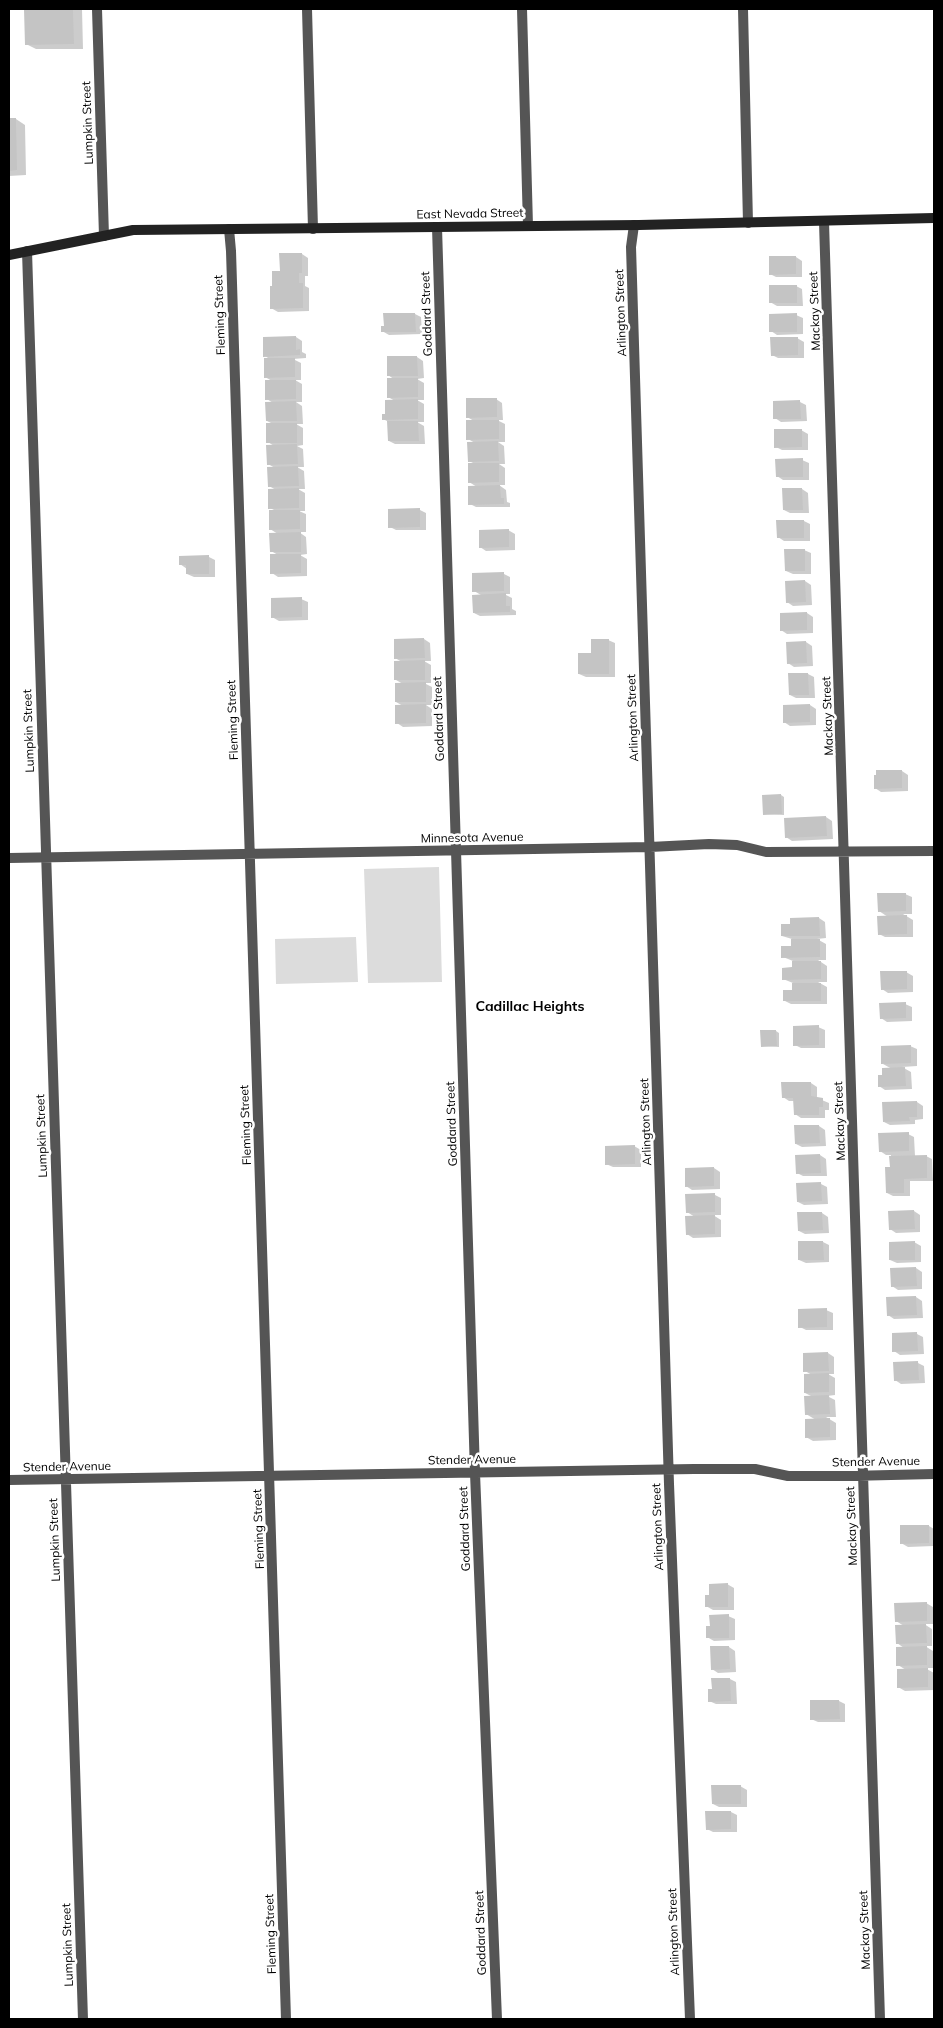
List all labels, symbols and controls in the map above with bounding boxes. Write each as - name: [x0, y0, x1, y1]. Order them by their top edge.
- street label: Lumpkin Street: [79, 81, 97, 165]
- street label: East Nevada Street: [416, 206, 524, 222]
- street label: Arlington Street: [612, 269, 630, 357]
- street label: Goddard Street: [418, 271, 436, 357]
- street label: Mackay Street: [806, 271, 824, 351]
- street label: Fleming Street: [211, 275, 229, 355]
- street label: Arlington Street: [624, 674, 642, 762]
- street label: Goddard Street: [430, 676, 448, 762]
- street label: Mackay Street: [819, 676, 837, 756]
- street label: Fleming Street: [224, 680, 242, 760]
- street label: Lumpkin Street: [20, 689, 38, 773]
- street label: Minnesota Avenue: [420, 830, 524, 846]
- district label: Cadillac Heights: [476, 999, 584, 1015]
- street label: Arlington Street: [637, 1078, 655, 1166]
- street label: Goddard Street: [443, 1081, 461, 1167]
- street label: Mackay Street: [831, 1081, 849, 1161]
- street label: Fleming Street: [237, 1085, 255, 1165]
- street label: Lumpkin Street: [33, 1094, 51, 1178]
- street label: Stender Avenue: [428, 1452, 516, 1468]
- street label: Stender Avenue: [832, 1454, 920, 1470]
- street label: Stender Avenue: [23, 1459, 111, 1475]
- street label: Arlington Street: [649, 1483, 667, 1571]
- street label: Goddard Street: [456, 1486, 474, 1572]
- street label: Mackay Street: [843, 1486, 861, 1566]
- street label: Fleming Street: [250, 1489, 268, 1569]
- street label: Lumpkin Street: [46, 1498, 64, 1582]
- street label: Arlington Street: [665, 1888, 683, 1976]
- street label: Goddard Street: [472, 1890, 490, 1976]
- street label: Mackay Street: [856, 1890, 874, 1970]
- street label: Fleming Street: [262, 1894, 280, 1974]
- street label: Lumpkin Street: [59, 1903, 77, 1987]

